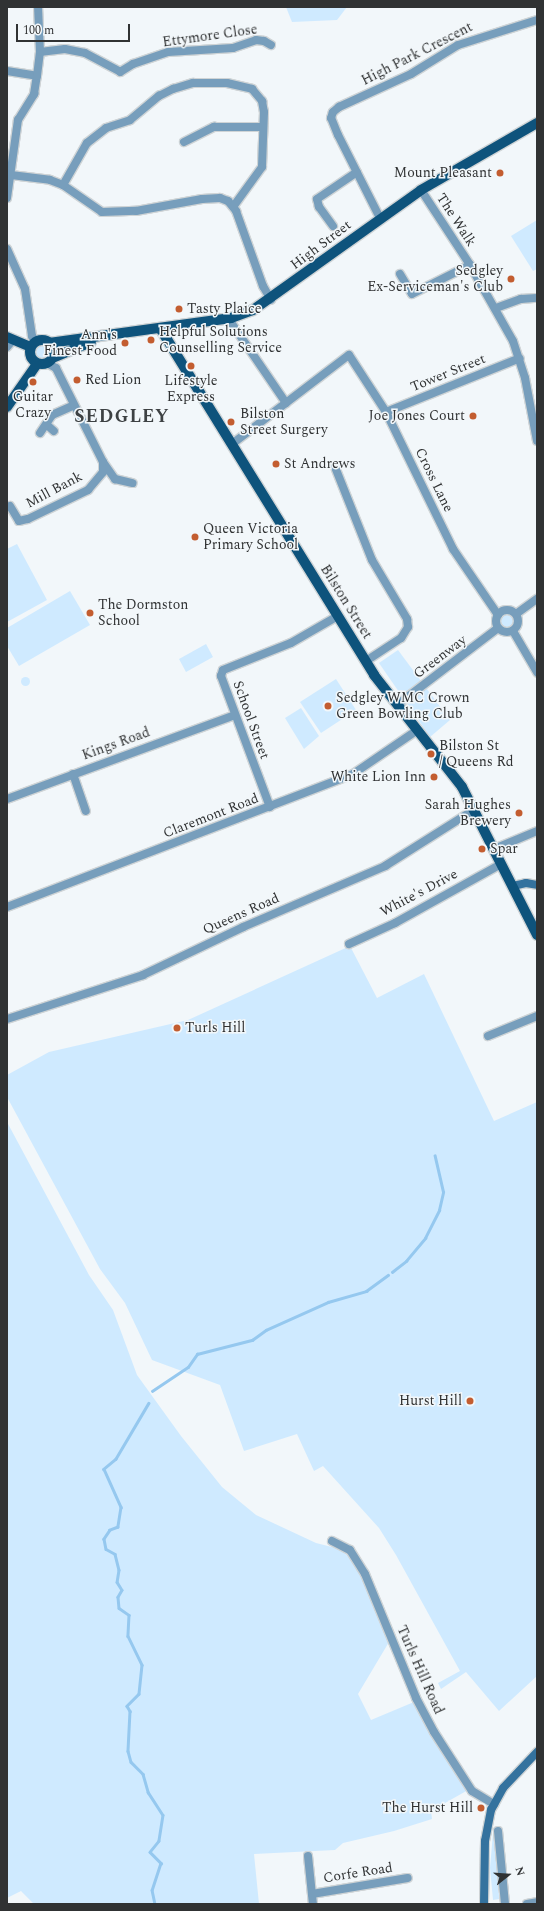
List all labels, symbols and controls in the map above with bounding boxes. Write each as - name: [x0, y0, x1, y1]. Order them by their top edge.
- scale bar: [18, 16, 132, 42]
- street label: High Park Crescent: [359, 19, 475, 89]
- text: 100 m: [23, 21, 54, 40]
- street label: Ettymore Close: [161, 21, 259, 51]
- place label: Mount Pleasant: [394, 165, 492, 181]
- marker: Mount Pleasant: [495, 168, 505, 178]
- street label: The Walk: [433, 190, 479, 250]
- street label: High Street: [287, 217, 355, 273]
- place label: Sedgley Ex-Serviceman's Club: [367, 263, 503, 296]
- marker: Sedgley Ex-Serviceman's Club: [506, 274, 516, 284]
- place label: Tasty Plaice: [187, 301, 262, 317]
- marker: Tasty Plaice: [174, 304, 184, 314]
- place label: Helpful Solutions Counselling Service: [159, 324, 282, 356]
- place label: Ann's Finest Food: [44, 327, 117, 360]
- marker: Helpful Solutions Counselling Service: [146, 335, 156, 345]
- marker: Ann's Finest Food: [120, 338, 130, 348]
- street label: Tower Street: [408, 350, 488, 396]
- marker: Lifestyle Express: [186, 361, 196, 371]
- place label: Red Lion: [85, 372, 141, 388]
- place label: Lifestyle Express: [164, 373, 218, 406]
- marker: Red Lion: [72, 375, 82, 385]
- marker: Guitar Crazy: [28, 377, 38, 387]
- place label: Guitar Crazy: [13, 389, 53, 422]
- district label: SEDGLEY: [74, 406, 170, 428]
- place label: Bilston Street Surgery: [240, 406, 328, 438]
- place label: Joe Jones Court: [369, 408, 465, 424]
- marker: Joe Jones Court: [468, 411, 478, 421]
- marker: Bilston Street Surgery: [225, 416, 237, 428]
- street label: Cross Lane: [411, 445, 457, 515]
- place label: St Andrews: [284, 456, 355, 472]
- marker: St Andrews: [271, 459, 281, 469]
- street label: Mill Bank: [23, 468, 85, 512]
- place label: Queen Victoria Primary School: [203, 521, 298, 554]
- marker: Queen Victoria Primary School: [190, 532, 200, 542]
- street label: Bilston Street: [316, 562, 376, 642]
- place label: The Dormston School: [98, 597, 188, 630]
- marker: The Dormston School: [85, 608, 95, 618]
- street label: Greenway: [410, 632, 470, 682]
- street label: School Street: [229, 679, 273, 761]
- place label: Sedgley WMC Crown Green Bowling Club: [336, 690, 470, 722]
- marker: Sedgley WMC Crown Green Bowling Club: [323, 701, 333, 711]
- street label: Kings Road: [80, 724, 152, 764]
- place label: Bilston St / Queens Rd: [439, 738, 513, 770]
- marker: Bilston St / Queens Rd: [426, 749, 436, 759]
- place label: White Lion Inn: [330, 769, 426, 785]
- marker: White Lion Inn: [429, 772, 439, 782]
- street label: Claremont Road: [161, 790, 261, 842]
- place label: Sarah Hughes Brewery: [425, 797, 511, 830]
- marker: Sarah Hughes Brewery: [514, 808, 524, 818]
- place label: Spar: [490, 841, 518, 857]
- marker: Spar: [477, 844, 487, 854]
- street label: White's Drive: [377, 866, 461, 920]
- street label: Queens Road: [200, 890, 282, 938]
- place label: Turls Hill: [185, 1020, 245, 1036]
- marker: Turls Hill: [172, 1023, 182, 1033]
- place label: Hurst Hill: [399, 1393, 462, 1409]
- marker: Hurst Hill: [465, 1396, 475, 1406]
- street label: Turls Hill Road: [393, 1623, 447, 1717]
- place label: The Hurst Hill: [382, 1800, 473, 1816]
- marker: The Hurst Hill: [476, 1803, 486, 1813]
- north arrow: [488, 1855, 528, 1895]
- street label: Corfe Road: [322, 1859, 394, 1887]
- text: N: [511, 1865, 529, 1878]

